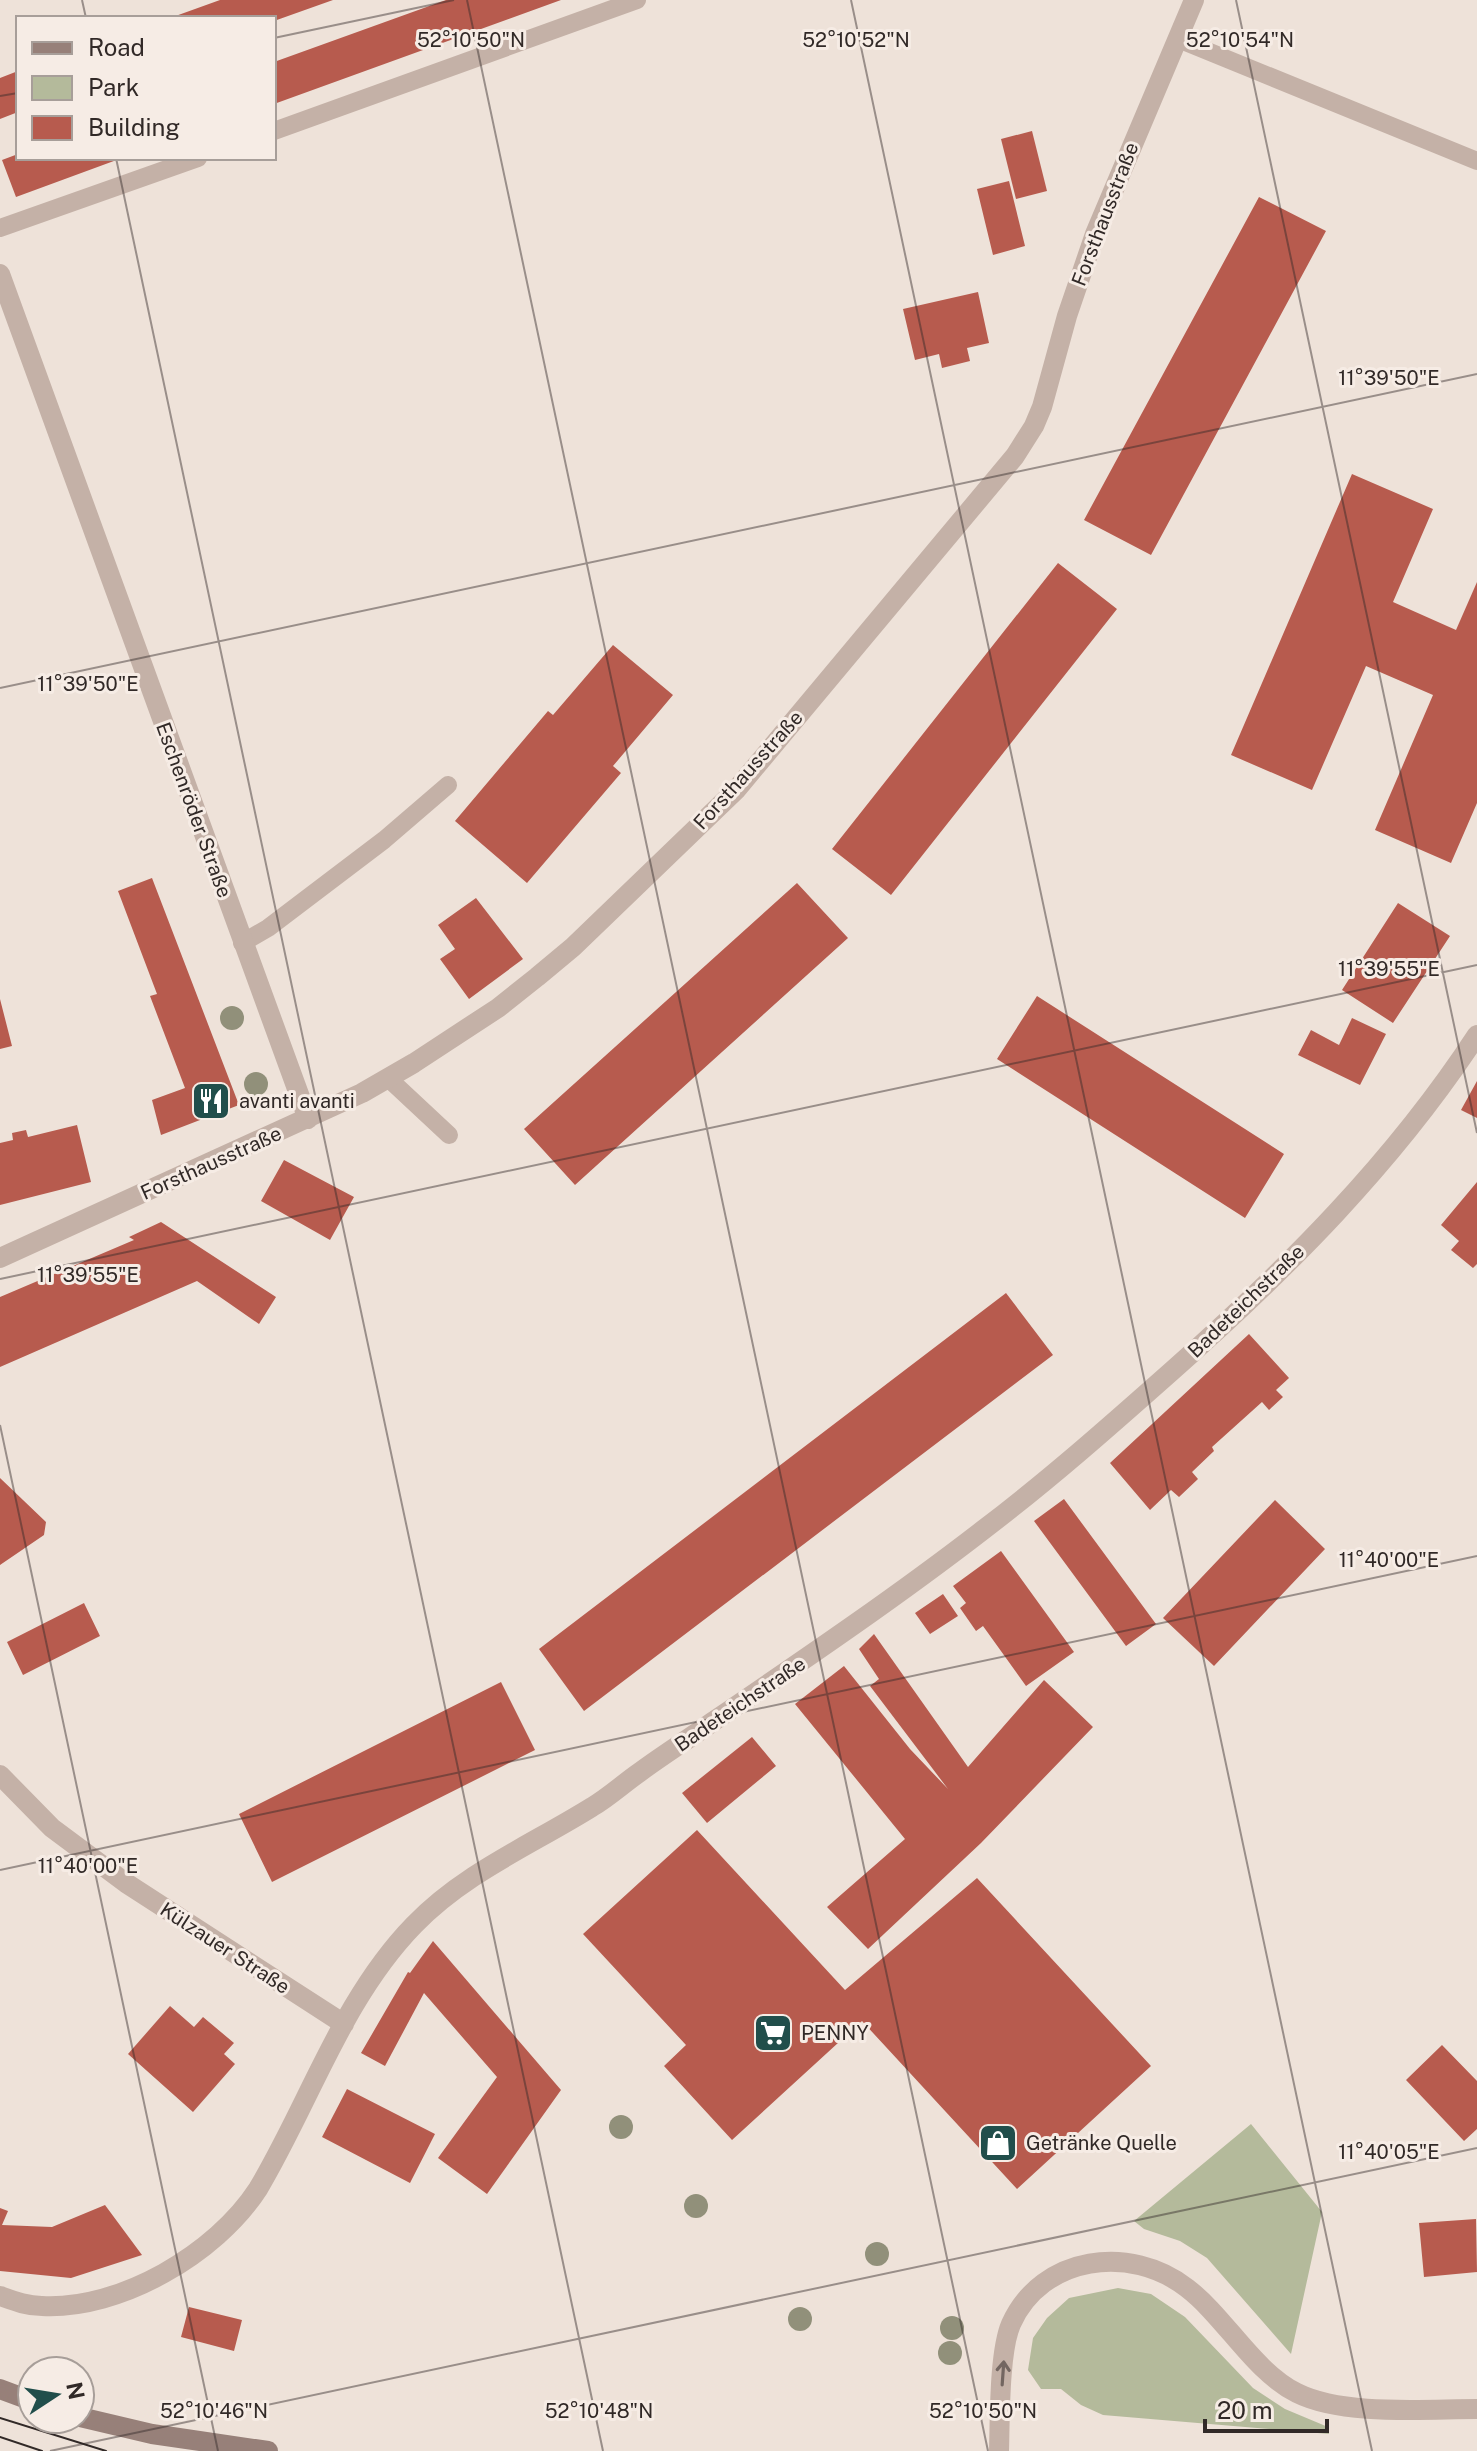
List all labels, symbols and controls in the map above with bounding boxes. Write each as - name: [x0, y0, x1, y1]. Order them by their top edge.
- legend: [16, 16, 276, 160]
- text: 52°10'50"N: [417, 28, 525, 52]
- text: 52°10'52"N: [802, 28, 910, 52]
- text: 52°10'54"N: [1186, 28, 1294, 52]
- text: Road: [88, 33, 145, 61]
- text: Park: [88, 73, 139, 101]
- text: Building: [88, 113, 180, 141]
- street label: Forsthausstraße: [1067, 139, 1143, 289]
- text: 11°39'50"E: [1338, 366, 1440, 390]
- text: 11°39'50"E: [37, 672, 139, 696]
- street label: Forsthausstraße: [688, 706, 808, 834]
- street label: Eschenröder Straße: [151, 719, 237, 901]
- text: 11°39'55"E: [1338, 957, 1440, 981]
- restaurant icon: avanti avanti: [190, 1080, 232, 1122]
- place label: avanti avanti: [239, 1089, 355, 1113]
- street label: Forsthausstraße: [137, 1121, 285, 1205]
- street label: Badeteichstraße: [1183, 1239, 1309, 1363]
- text: 11°39'55"E: [37, 1263, 139, 1287]
- text: 11°40'00"E: [1339, 1548, 1439, 1572]
- street label: Badeteichstraße: [670, 1651, 810, 1757]
- text: 11°40'00"E: [38, 1854, 138, 1878]
- street label: Külzauer Straße: [156, 1897, 294, 1999]
- supermarket icon: PENNY: [752, 2012, 794, 2054]
- place label: PENNY: [801, 2021, 869, 2045]
- shop icon: Getränke Quelle: [977, 2122, 1019, 2164]
- place label: Getränke Quelle: [1026, 2131, 1177, 2155]
- text: 11°40'05"E: [1338, 2140, 1440, 2164]
- north arrow: [16, 2355, 96, 2435]
- one-way arrow: [996, 2360, 1011, 2387]
- text: N: [61, 2380, 90, 2402]
- scale bar: [1205, 2383, 1327, 2433]
- text: 20 m: [1217, 2396, 1273, 2424]
- text: 52°10'46"N: [160, 2399, 268, 2423]
- text: 52°10'48"N: [545, 2399, 653, 2423]
- text: 52°10'50"N: [929, 2399, 1037, 2423]

